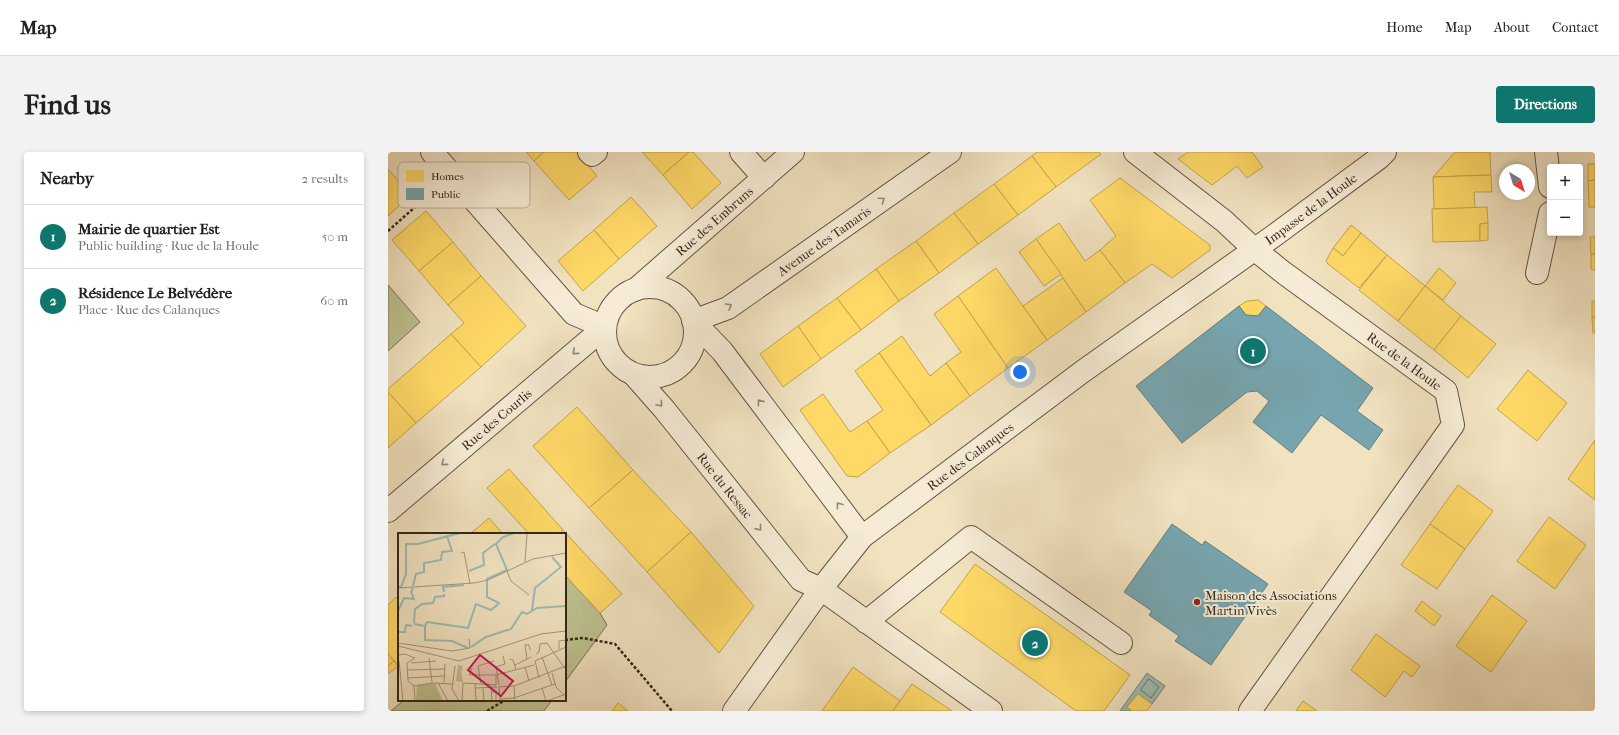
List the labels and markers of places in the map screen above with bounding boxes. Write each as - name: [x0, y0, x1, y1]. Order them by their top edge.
- pin: 1: [1240, 336, 1266, 366]
- place label: Maison des Associations Martin Vivès: [1205, 588, 1337, 618]
- marker: Maison des Associations Martin Vivès: [1192, 597, 1202, 607]
- pin: 2: [1022, 628, 1048, 658]

